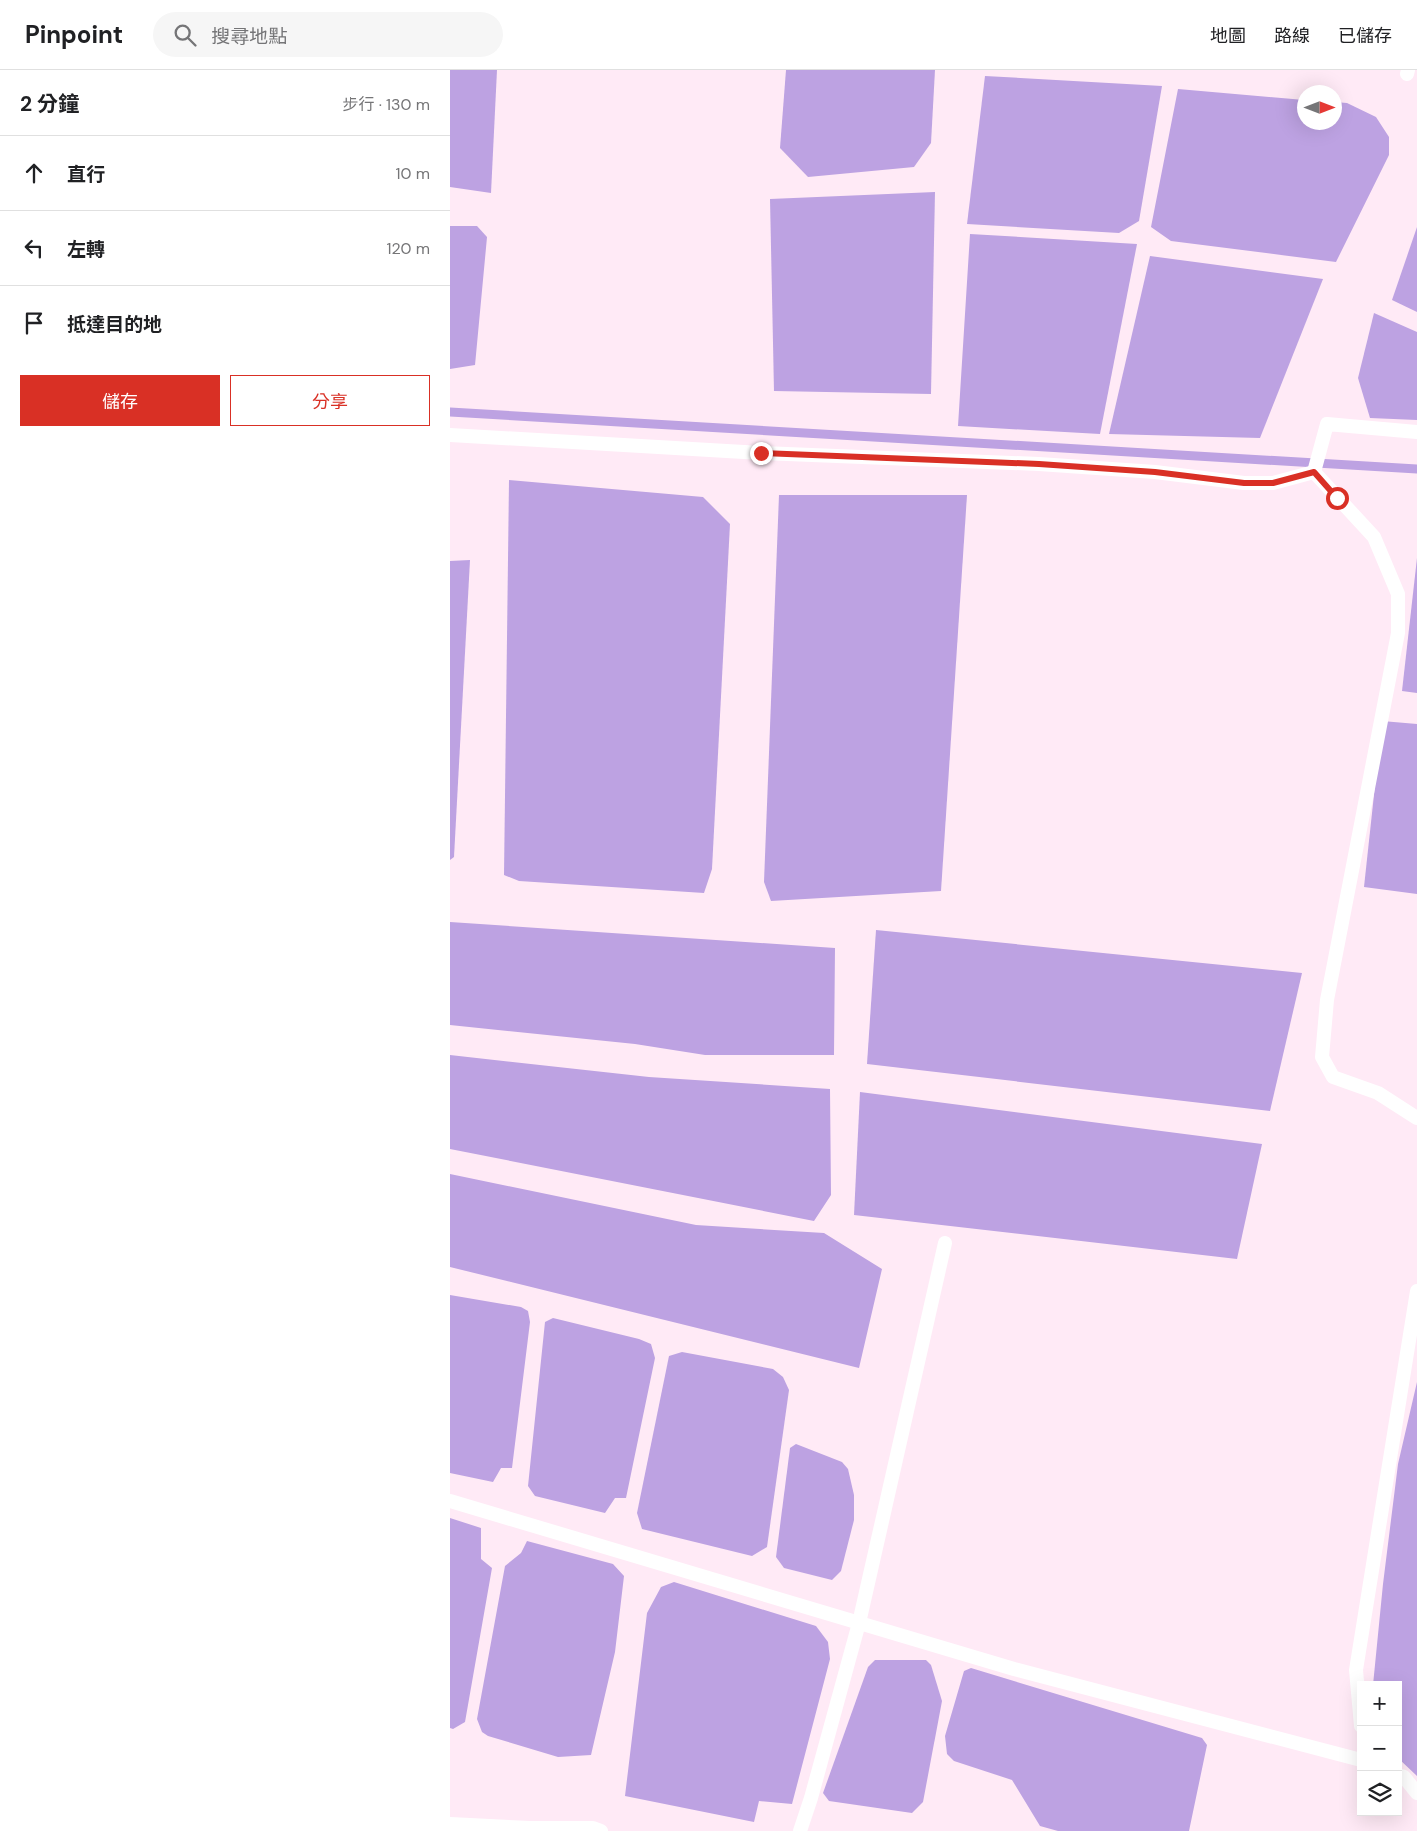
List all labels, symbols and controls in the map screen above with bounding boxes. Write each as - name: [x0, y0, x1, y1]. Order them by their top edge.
- search box: [153, 12, 503, 57]
- text: Pinpoint: [25, 19, 123, 50]
- icon: search: [171, 21, 199, 49]
- text: 搜尋地點: [211, 24, 287, 49]
- text: 地圖: [1210, 24, 1246, 48]
- text: 路線: [1274, 24, 1310, 48]
- text: 已儲存: [1338, 24, 1392, 48]
- north arrow: [1297, 85, 1342, 130]
- text: 2 分鐘: [20, 90, 79, 118]
- text: 步行 · 130 m: [342, 94, 430, 115]
- icon: ahead: [20, 159, 48, 187]
- text: 直行: [67, 162, 105, 187]
- text: 10 m: [396, 163, 430, 184]
- icon: left: [20, 234, 48, 262]
- text: 左轉: [67, 237, 105, 262]
- text: 120 m: [386, 238, 430, 259]
- icon: arrive: [20, 309, 48, 337]
- text: 抵達目的地: [67, 312, 162, 337]
- button: 儲存: [20, 375, 220, 426]
- button: 分享: [230, 375, 430, 426]
- route end: [750, 442, 773, 465]
- route start: [1326, 487, 1349, 510]
- map controls: [1357, 1681, 1402, 1816]
- button: +: [1357, 1681, 1402, 1726]
- button: −: [1357, 1726, 1402, 1771]
- button: layers: [1357, 1771, 1402, 1816]

